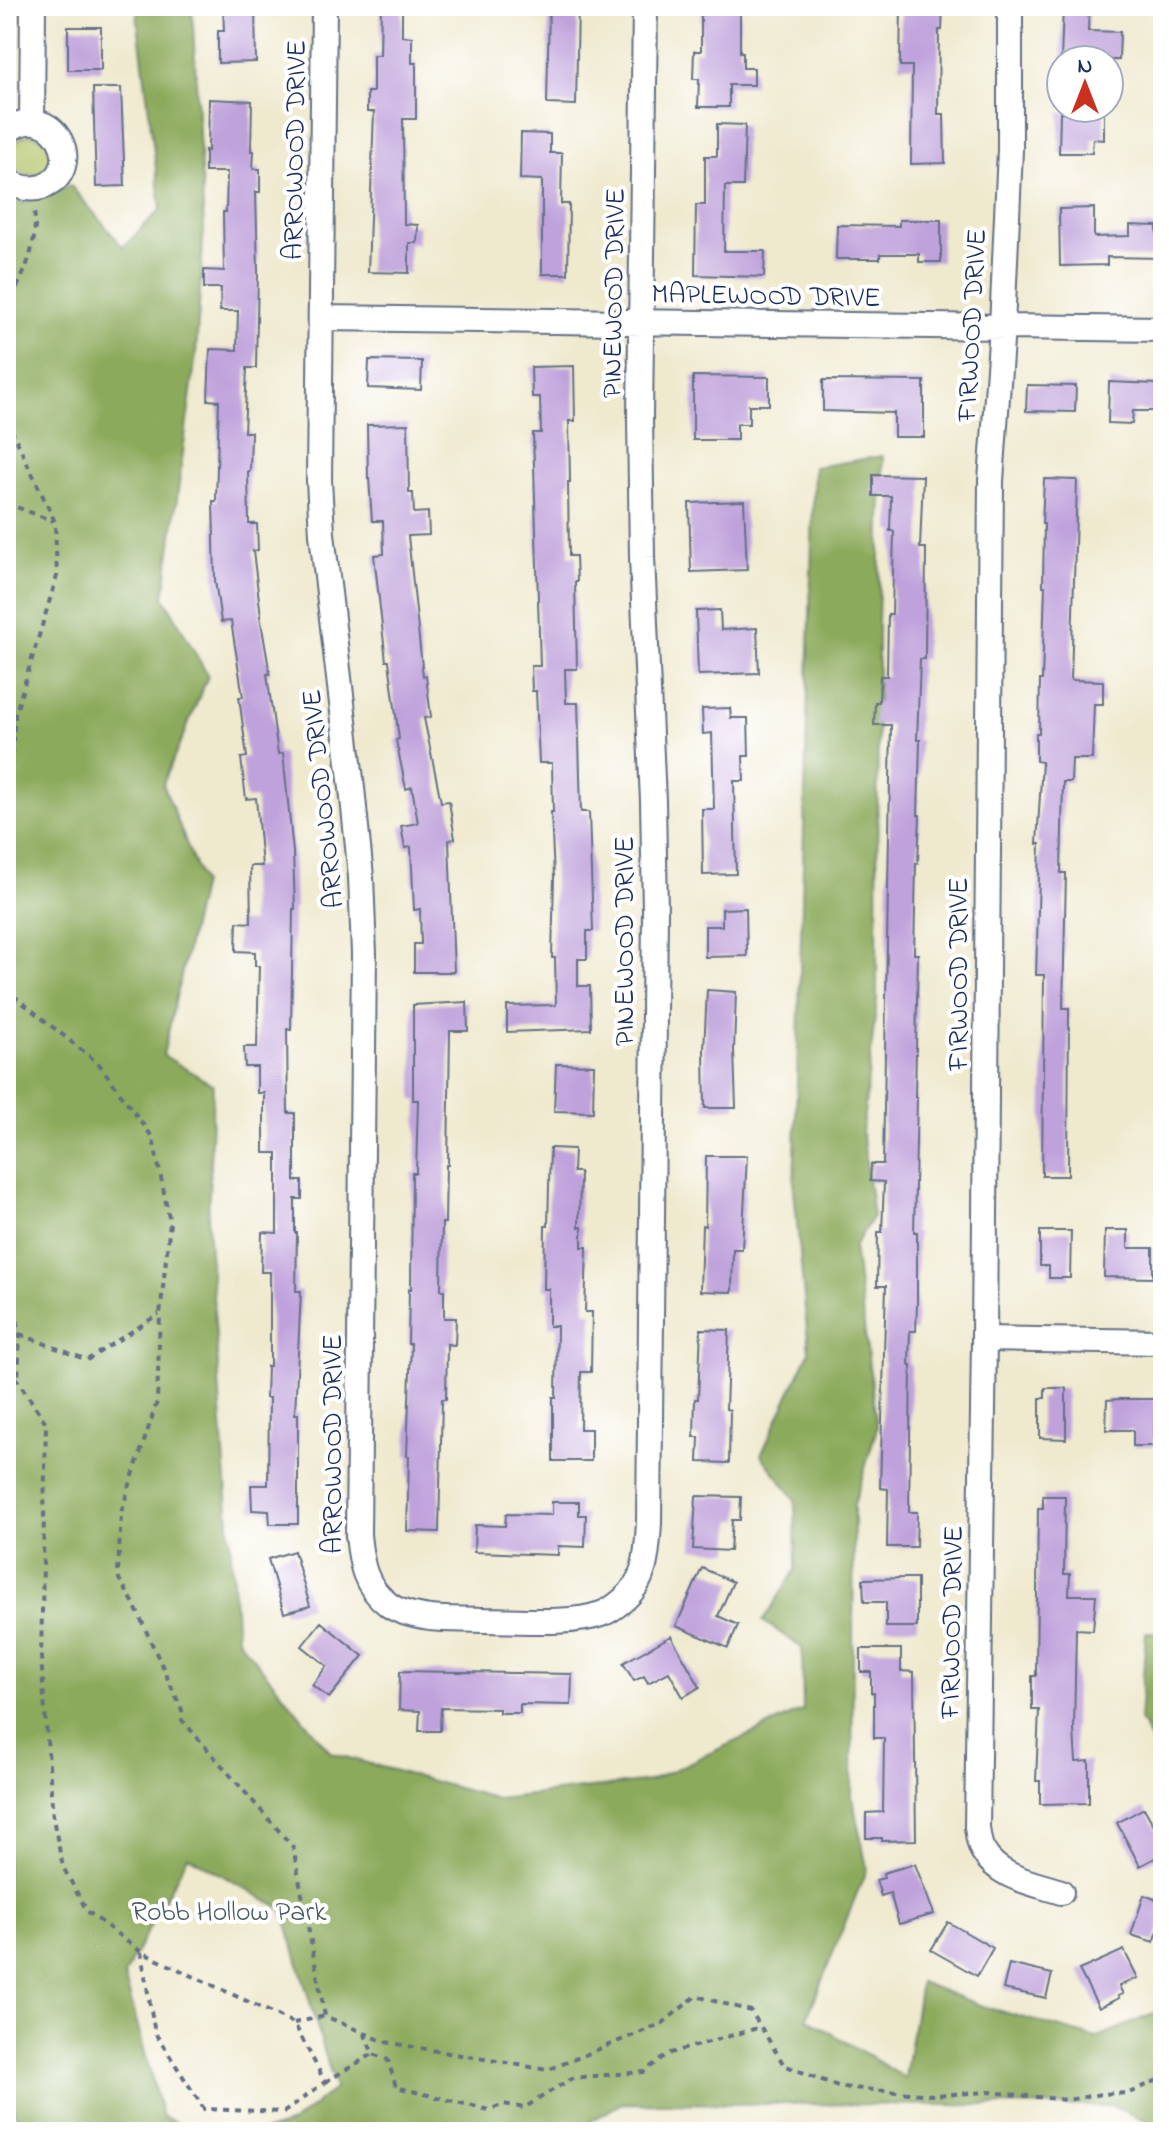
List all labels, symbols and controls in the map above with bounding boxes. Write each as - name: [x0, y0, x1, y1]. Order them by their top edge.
- street label: ARROWOOD DRIVE: [274, 40, 319, 260]
- north arrow: [1045, 44, 1125, 124]
- text: N: [1078, 51, 1092, 83]
- street label: PINEWOOD DRIVE: [593, 188, 638, 398]
- street label: FIRWOOD DRIVE: [948, 228, 999, 424]
- street label: MAPLEWOOD DRIVE: [651, 275, 881, 320]
- street label: ARROWOOD DRIVE: [293, 687, 356, 910]
- street label: PINEWOOD DRIVE: [606, 836, 647, 1046]
- street label: FIRWOOD DRIVE: [940, 877, 981, 1072]
- street label: ARROWOOD DRIVE: [314, 1334, 355, 1554]
- street label: FIRWOOD DRIVE: [931, 1525, 976, 1720]
- park label: Robb Hollow Park: [132, 1893, 327, 1934]

